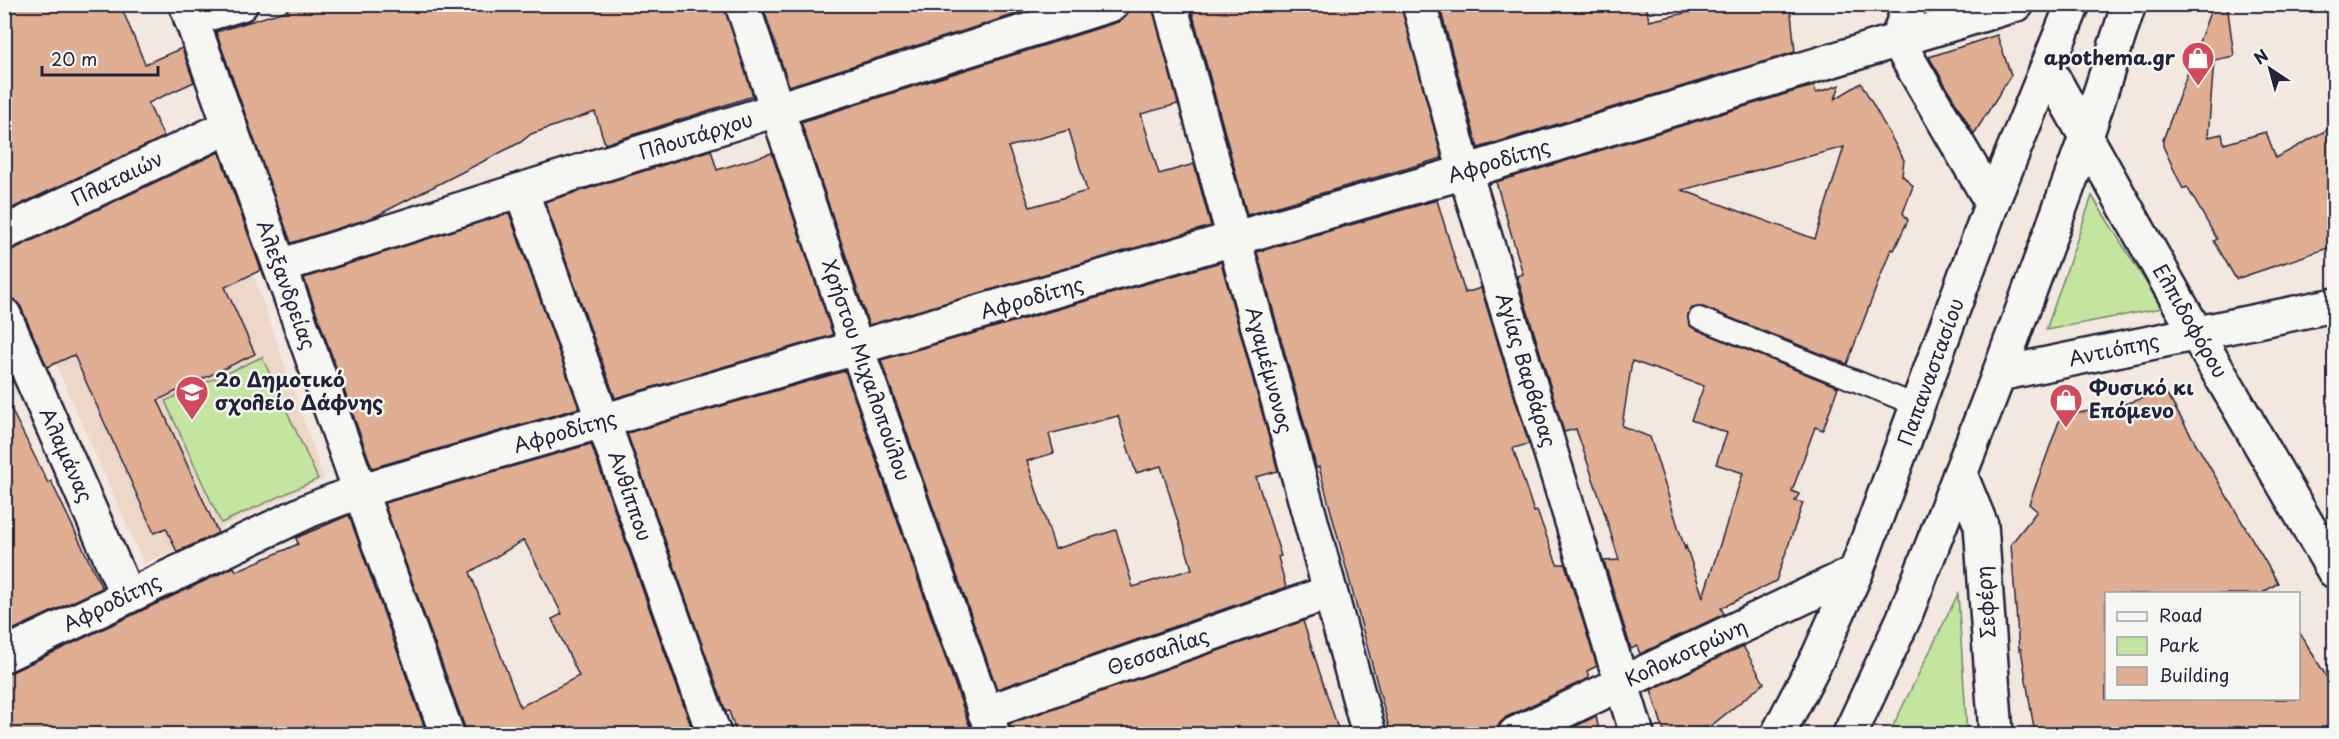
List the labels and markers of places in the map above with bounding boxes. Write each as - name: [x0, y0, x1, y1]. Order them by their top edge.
- shop icon: apothema.gr: [2180, 40, 2216, 87]
- place label: apothema.gr: [2044, 42, 2176, 72]
- place label: 2ο Δημοτικό σχολείο Δάφνης: [215, 364, 383, 417]
- place label: Φυσικό κι Επόμενο: [2089, 372, 2194, 425]
- school or university icon: 2ο Δημοτικό σχολείο Δάφνης: [174, 374, 210, 421]
- shop icon: Φυσικό κι Επόμενο: [2048, 382, 2084, 429]

